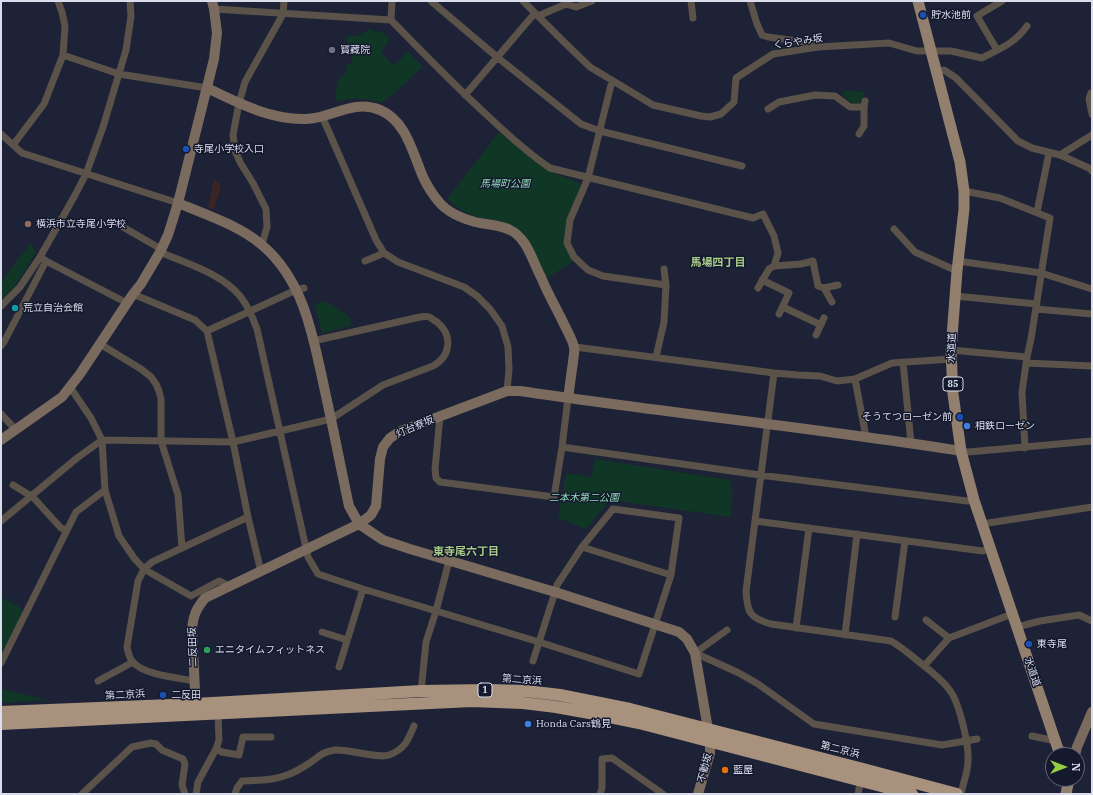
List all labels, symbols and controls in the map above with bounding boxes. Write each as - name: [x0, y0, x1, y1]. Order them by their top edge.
- place label: 貯水池前: [931, 9, 971, 21]
- marker: 貯水池前: [918, 10, 928, 20]
- street label: くらやみ坂: [772, 32, 824, 52]
- place label: 寳藏院: [340, 44, 370, 56]
- marker: 寳藏院: [327, 45, 337, 55]
- place label: 寺尾小学校入口: [194, 143, 264, 155]
- marker: 寺尾小学校入口: [181, 144, 191, 154]
- park label: 馬場町公園: [480, 178, 530, 190]
- place label: 横浜市立寺尾小学校: [36, 218, 126, 230]
- marker: 横浜市立寺尾小学校: [23, 219, 33, 229]
- district label: 馬場四丁目: [691, 256, 745, 270]
- place label: 荒立自治会館: [23, 302, 83, 314]
- marker: 荒立自治会館: [10, 303, 20, 313]
- street label: 水道道: [945, 333, 959, 363]
- road number: 85: [943, 377, 963, 391]
- place label: そうてつローゼン前: [862, 411, 952, 423]
- marker: そうてつローゼン前: [955, 412, 965, 422]
- street label: 灯台寮坂: [394, 414, 436, 440]
- place label: 相鉄ローゼン: [975, 420, 1035, 432]
- marker: 相鉄ローゼン: [962, 421, 972, 431]
- park label: 二本木第二公園: [549, 492, 619, 504]
- district label: 東寺尾六丁目: [433, 545, 499, 559]
- street label: 二反田坂: [186, 627, 200, 667]
- place label: 東寺尾: [1037, 638, 1067, 650]
- marker: 東寺尾: [1024, 639, 1034, 649]
- place label: エニタイムフィットネス: [215, 644, 325, 656]
- marker: エニタイムフィットネス: [202, 645, 212, 655]
- street label: 水道道: [1021, 656, 1043, 688]
- street label: 第二京浜: [502, 673, 542, 687]
- road number: 1: [478, 683, 492, 697]
- street label: 第二京浜: [105, 688, 145, 702]
- place label: 二反田: [171, 689, 201, 701]
- marker: 二反田: [158, 690, 168, 700]
- place label: Honda Cars鶴見: [536, 718, 611, 730]
- marker: Honda Cars鶴見: [523, 719, 533, 729]
- street label: 第二京浜: [819, 739, 861, 761]
- north arrow: [1045, 747, 1085, 787]
- street label: 不動坂: [695, 752, 715, 784]
- text: N: [1069, 763, 1083, 771]
- place label: 藍屋: [733, 764, 753, 776]
- marker: 藍屋: [720, 765, 730, 775]

